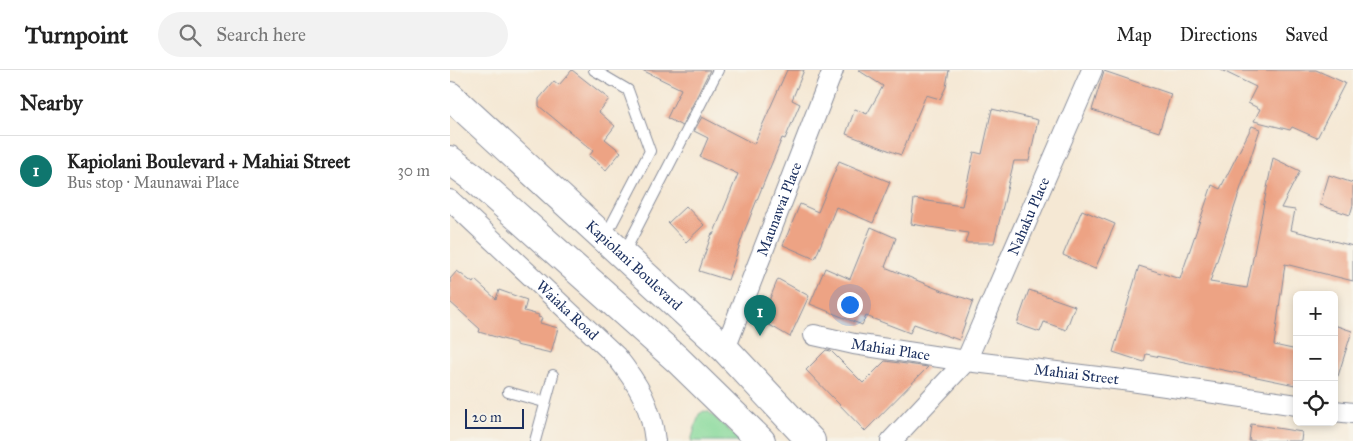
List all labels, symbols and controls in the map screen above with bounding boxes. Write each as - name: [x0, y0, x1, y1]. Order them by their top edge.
- search box: [158, 12, 508, 57]
- text: Turnpoint: [25, 20, 128, 50]
- icon: search: [176, 21, 204, 49]
- text: Search here: [216, 23, 306, 46]
- text: Map: [1116, 24, 1152, 46]
- text: Directions: [1180, 24, 1257, 46]
- text: Saved: [1285, 24, 1328, 46]
- text: Nearby: [20, 90, 83, 116]
- text: Kapiolani Boulevard + Mahiai Street: [67, 150, 350, 173]
- street label: Maunawai Place: [753, 160, 805, 259]
- text: 1: [33, 161, 39, 180]
- text: 30 m: [397, 161, 430, 180]
- text: Bus stop · Maunawai Place: [67, 173, 239, 192]
- street label: Nahaku Place: [1004, 175, 1053, 258]
- street label: Kapiolani Boulevard: [582, 216, 686, 314]
- street label: Waiaka Road: [532, 277, 603, 344]
- map controls: [1293, 291, 1338, 426]
- button: +: [1293, 291, 1338, 336]
- your location: [837, 292, 863, 318]
- pin: 1: [744, 295, 776, 336]
- street label: Mahiai Place: [850, 335, 931, 364]
- button: −: [1293, 336, 1338, 381]
- street label: Mahiai Street: [1033, 360, 1121, 389]
- button: locate: [1293, 381, 1338, 426]
- scale bar: [465, 406, 524, 429]
- text: 20 m: [472, 409, 502, 426]

